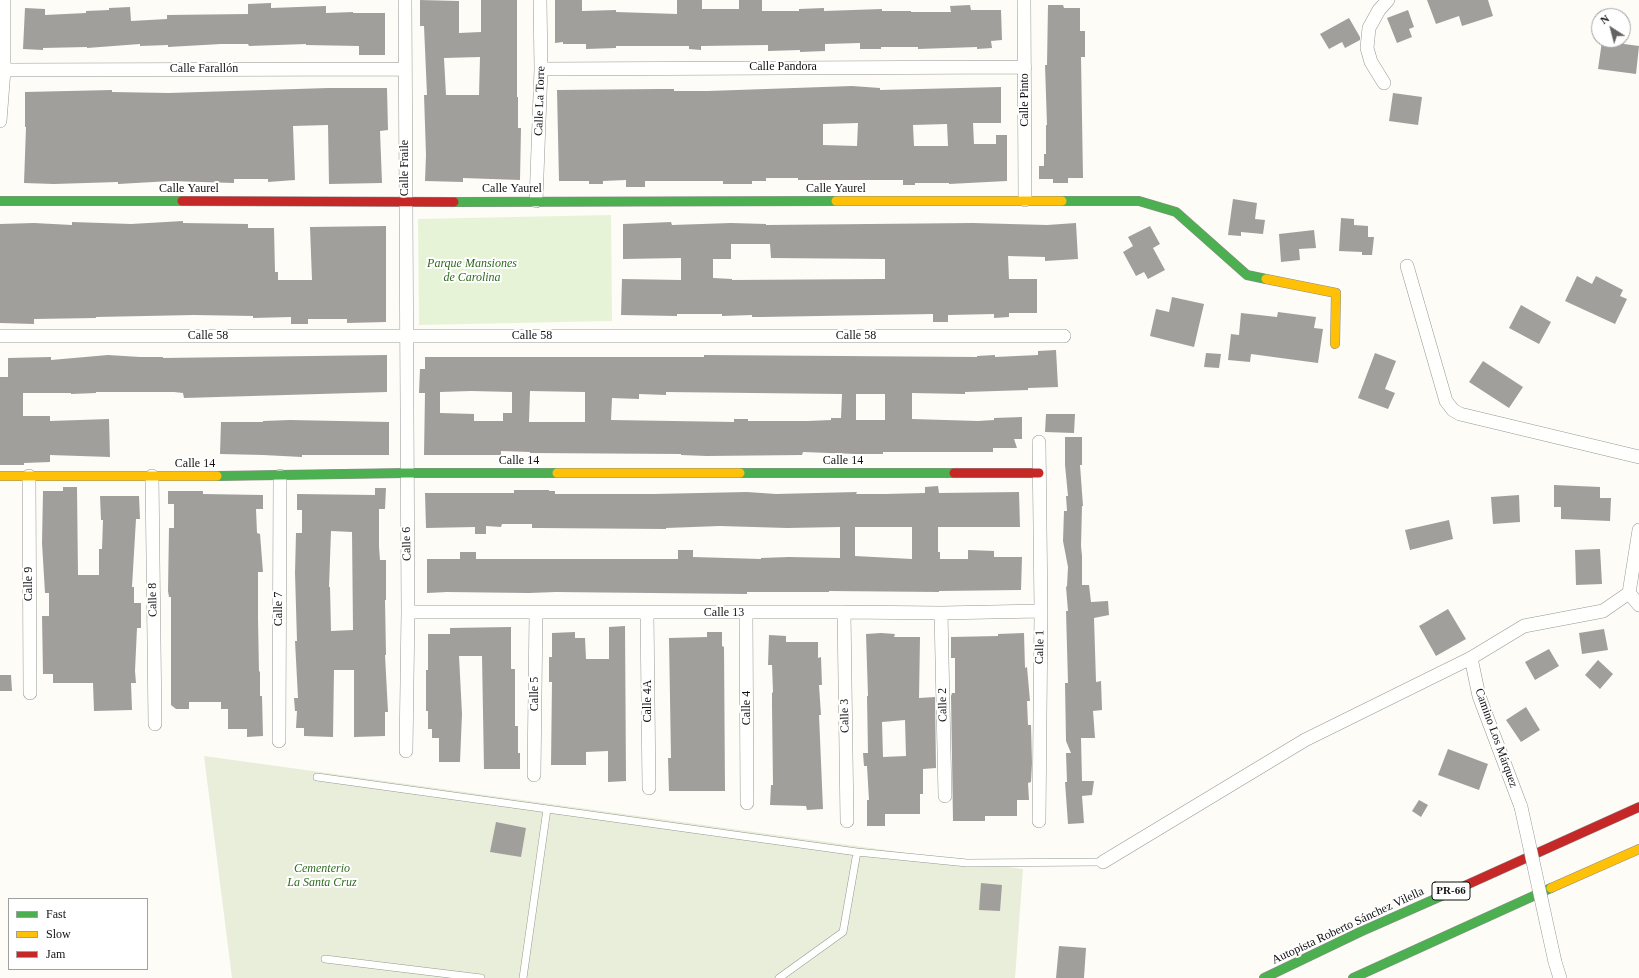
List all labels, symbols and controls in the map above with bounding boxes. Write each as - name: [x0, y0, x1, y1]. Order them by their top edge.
- north arrow: [1591, 8, 1631, 48]
- text: N: [1598, 12, 1611, 26]
- street label: Calle Pandora: [749, 60, 817, 74]
- street label: Calle Farallón: [170, 62, 238, 76]
- street label: Calle La Torre: [532, 66, 548, 136]
- street label: Calle Pinto: [1018, 73, 1032, 127]
- street label: Calle Fraile: [398, 140, 412, 196]
- street label: Calle Yaurel: [159, 182, 219, 196]
- street label: Calle Yaurel: [482, 182, 542, 196]
- street label: Calle Yaurel: [806, 182, 866, 196]
- park label: Parque Mansiones de Carolina: [427, 257, 517, 285]
- street label: Calle 58: [188, 329, 228, 343]
- street label: Calle 58: [512, 329, 552, 343]
- street label: Calle 58: [836, 329, 876, 343]
- street label: Calle 14: [499, 454, 539, 468]
- street label: Calle 14: [823, 454, 863, 468]
- street label: Calle 14: [175, 457, 215, 471]
- street label: Calle 6: [400, 527, 414, 561]
- street label: Calle 9: [22, 567, 36, 601]
- street label: Calle 8: [146, 583, 160, 617]
- street label: Calle 7: [272, 592, 286, 626]
- street label: Calle 13: [704, 606, 744, 620]
- street label: Calle 1: [1033, 630, 1047, 664]
- street label: Calle 5: [528, 677, 542, 711]
- street label: Calle 4A: [641, 680, 655, 722]
- street label: Camino Los Márquez: [1471, 686, 1521, 790]
- street label: Calle 2: [936, 688, 950, 722]
- street label: Calle 4: [740, 691, 754, 725]
- street label: Calle 3: [838, 699, 852, 733]
- park label: Cementerio La Santa Cruz: [287, 862, 357, 890]
- road number: PR-66: [1432, 882, 1470, 900]
- street label: Autopista Roberto Sánchez Vilella: [1270, 884, 1426, 968]
- legend: [8, 898, 148, 970]
- text: Fast: [46, 907, 66, 921]
- text: Slow: [46, 927, 71, 941]
- text: Jam: [46, 947, 65, 961]

